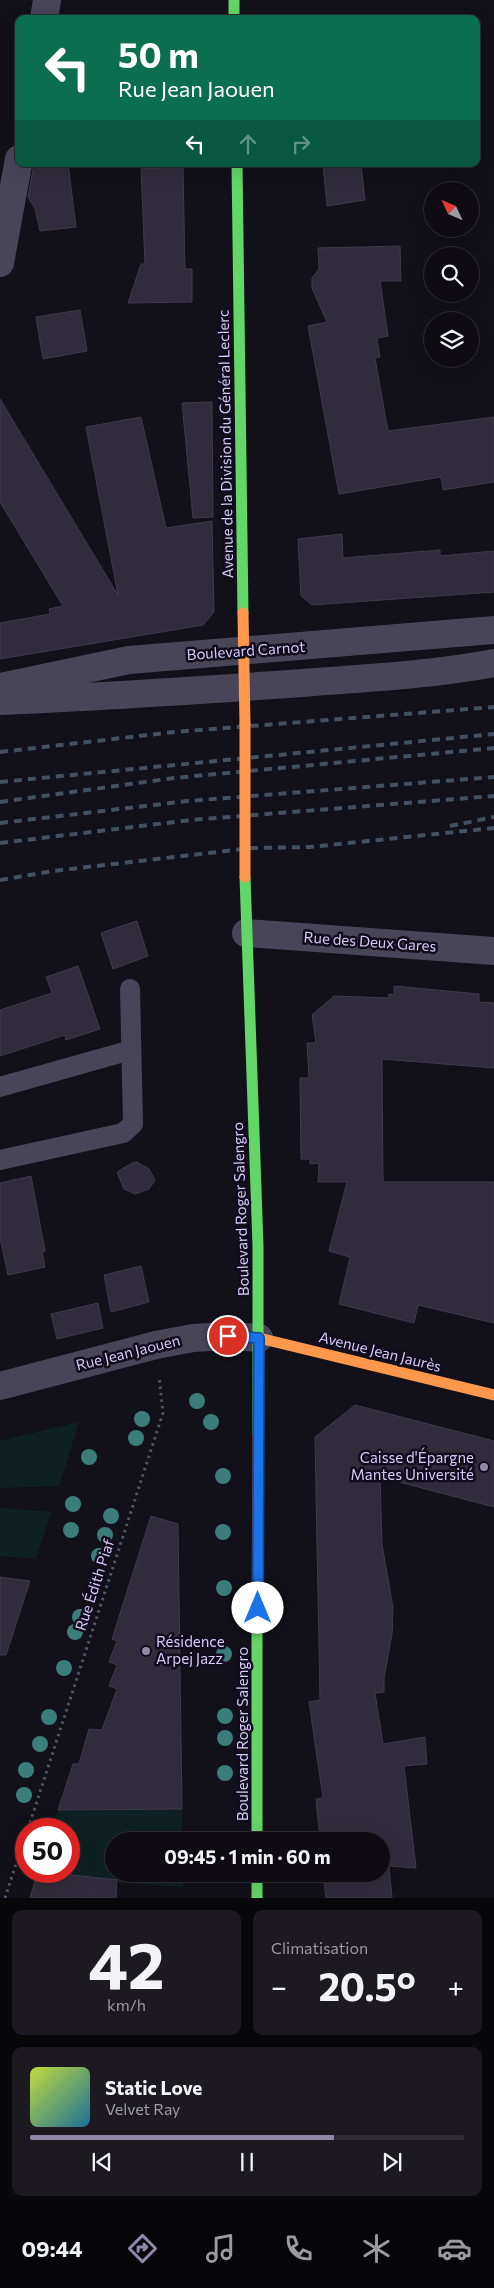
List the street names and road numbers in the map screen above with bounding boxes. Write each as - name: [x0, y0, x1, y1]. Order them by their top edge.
- street label: Avenue de la Division du Général Leclerc: [214, 309, 236, 579]
- street label: Boulevard Carnot: [186, 637, 306, 663]
- street label: Rue des Deux Gares: [303, 927, 437, 955]
- street label: Boulevard Roger Salengro: [228, 1122, 252, 1296]
- street label: Avenue Jean Jaurès: [317, 1327, 443, 1375]
- street label: Rue Jean Jaouen: [74, 1330, 182, 1374]
- street label: Rue Édith Piaf: [70, 1536, 117, 1633]
- street label: Boulevard Roger Salengro: [233, 1647, 251, 1821]

